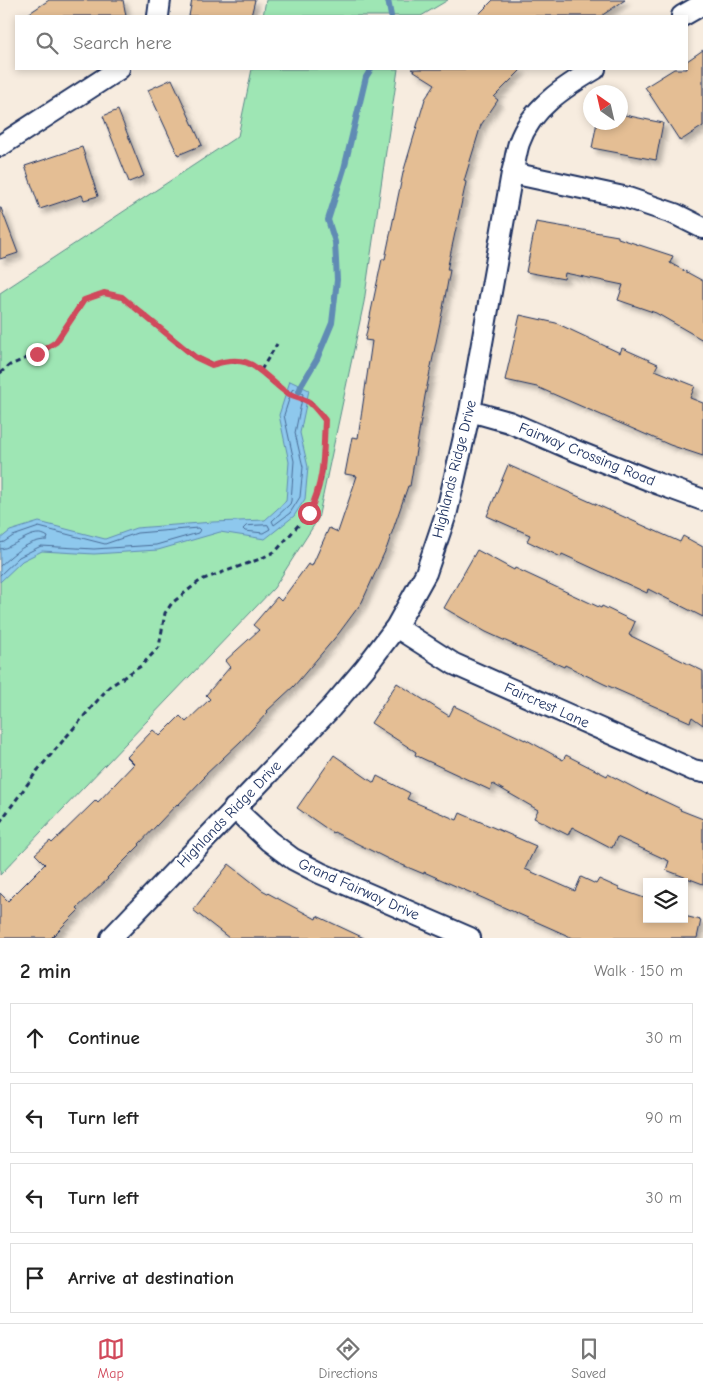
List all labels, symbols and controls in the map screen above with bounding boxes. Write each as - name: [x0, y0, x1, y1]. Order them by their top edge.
- search box: [15, 15, 688, 70]
- icon: search: [33, 29, 61, 57]
- text: Search here: [73, 32, 172, 54]
- north arrow: [583, 85, 628, 130]
- route end: [26, 343, 49, 366]
- street label: Highlands Ridge Drive: [428, 398, 480, 540]
- street label: Fairway Crossing Road: [516, 418, 658, 490]
- route start: [298, 502, 321, 525]
- street label: Faircrest Lane: [502, 678, 593, 732]
- street label: Highlands Ridge Drive: [173, 756, 285, 871]
- street label: Grand Fairway Drive: [296, 854, 423, 924]
- map controls: [643, 878, 688, 923]
- button: layers: [643, 878, 688, 923]
- text: 2 min: [20, 959, 71, 983]
- text: Walk · 150 m: [594, 962, 683, 980]
- icon: ahead: [21, 1024, 49, 1052]
- text: Continue: [68, 1027, 140, 1049]
- text: 30 m: [646, 1029, 682, 1047]
- icon: left: [21, 1104, 49, 1132]
- text: Turn left: [68, 1107, 139, 1129]
- text: 90 m: [645, 1109, 682, 1127]
- icon: left: [21, 1184, 49, 1212]
- text: Turn left: [68, 1187, 139, 1209]
- text: 30 m: [646, 1189, 682, 1207]
- icon: arrive: [21, 1264, 49, 1292]
- text: Arrive at destination: [68, 1267, 234, 1289]
- tab: Map: [97, 1335, 125, 1382]
- tab: Directions: [318, 1335, 378, 1382]
- tab: Saved: [571, 1335, 606, 1382]

